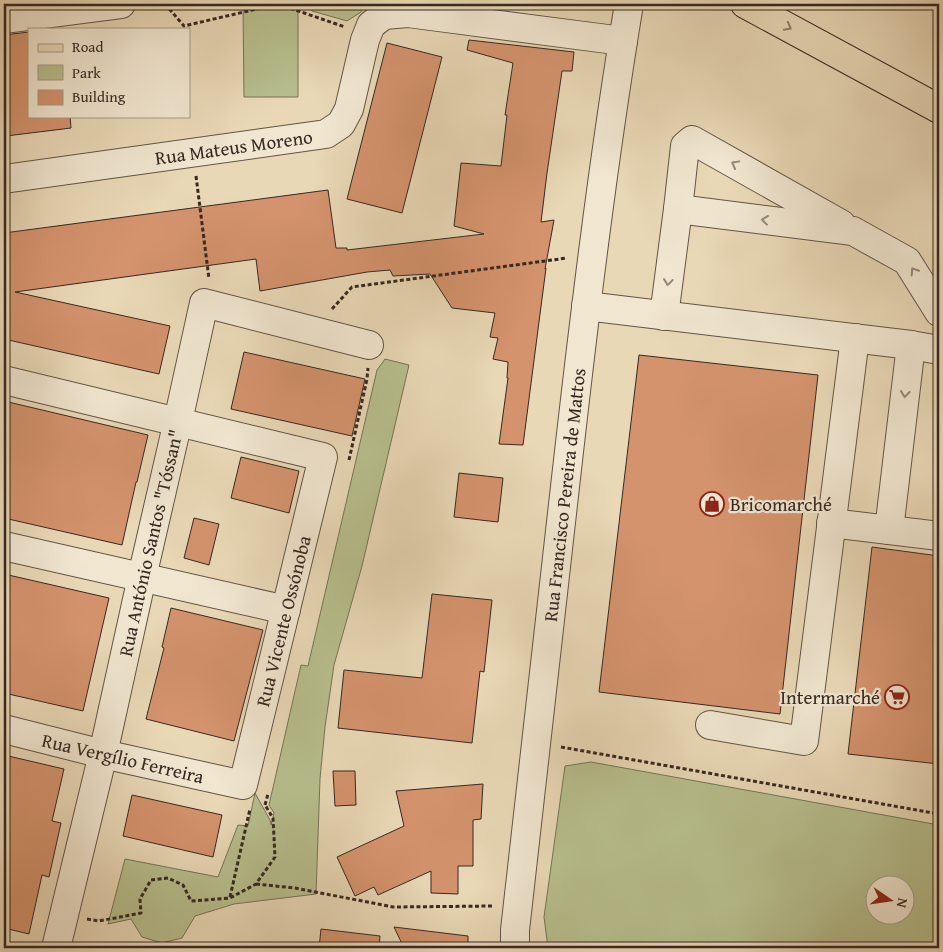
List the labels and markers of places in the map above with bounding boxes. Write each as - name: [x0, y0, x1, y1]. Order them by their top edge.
- place label: Bricomarché: [730, 490, 832, 518]
- shop icon: Bricomarché: [699, 491, 725, 517]
- place label: Intermarché: [780, 683, 880, 711]
- supermarket icon: Intermarché: [884, 684, 910, 710]

